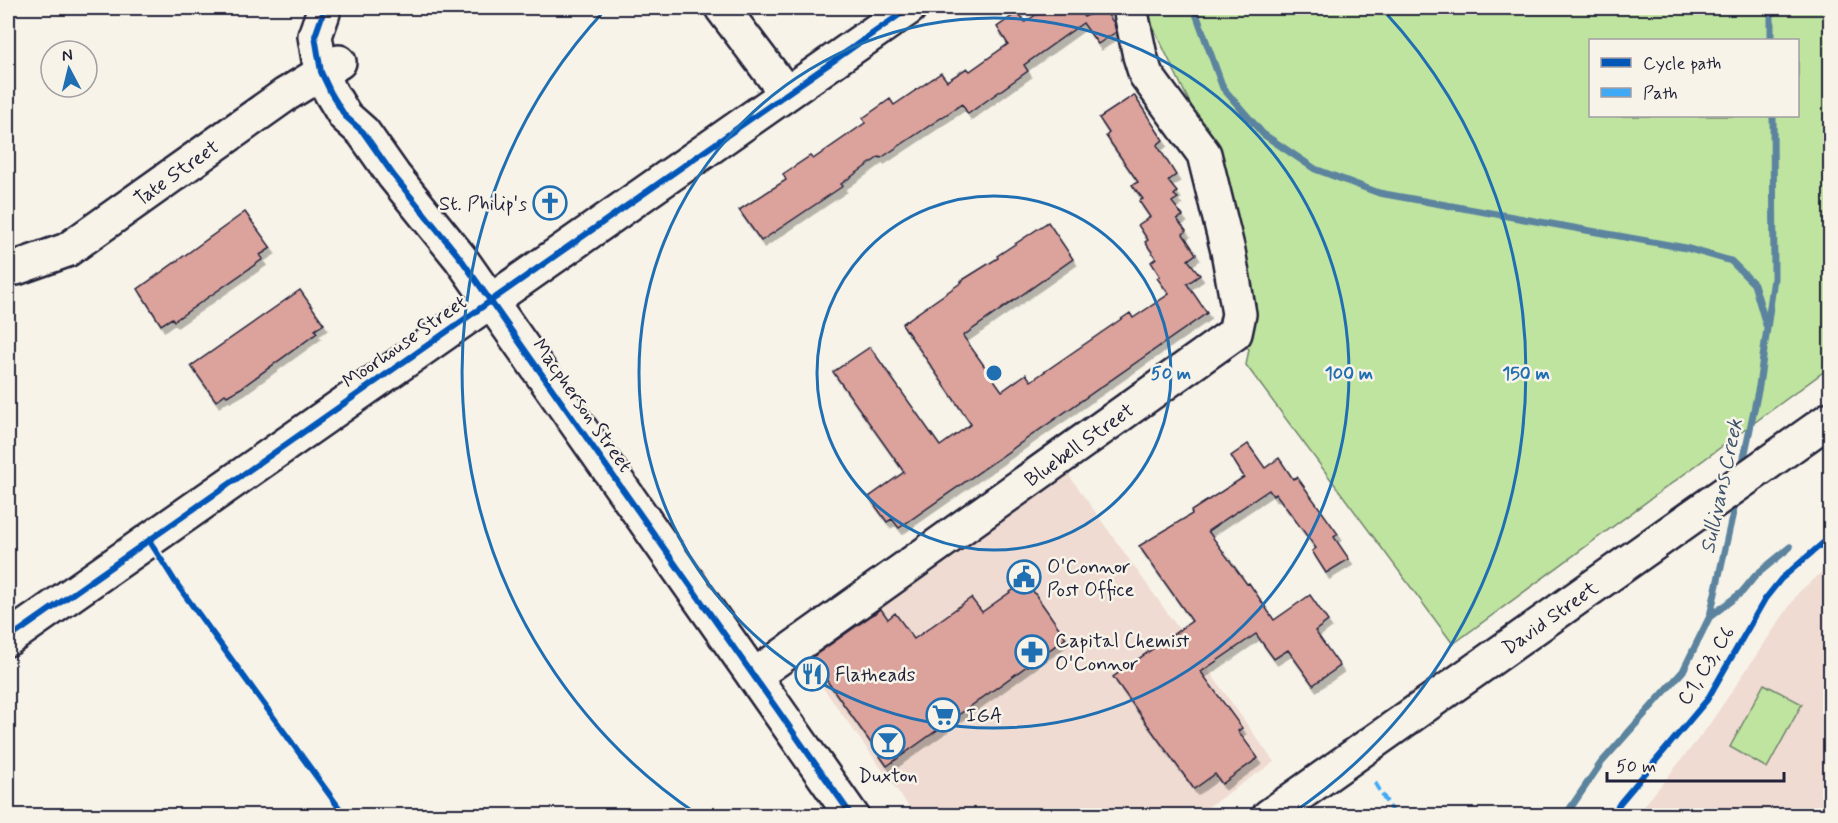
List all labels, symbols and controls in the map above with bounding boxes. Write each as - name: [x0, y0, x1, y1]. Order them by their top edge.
- north arrow: [39, 39, 99, 99]
- legend: [1589, 39, 1799, 117]
- text: N: [61, 45, 74, 67]
- text: Cycle path: [1643, 52, 1721, 76]
- text: Path: [1643, 82, 1678, 106]
- street label: Tate Street: [129, 134, 225, 213]
- church icon: St. Philip's: [532, 185, 568, 221]
- place label: St. Philip's: [439, 191, 527, 218]
- street label: Moorhouse Street: [337, 289, 472, 395]
- street label: Macpherson Street: [526, 334, 638, 478]
- text: 50 m: [1151, 362, 1191, 386]
- text: 100 m: [1325, 362, 1373, 386]
- text: 150 m: [1502, 362, 1550, 386]
- centre of rings: [984, 363, 1004, 383]
- street label: Bluebell Street: [1020, 397, 1140, 494]
- water label: Sullivans Creek: [1694, 416, 1750, 556]
- place label: O'Connor Post Office: [1047, 554, 1134, 604]
- public building icon: O'Connor Post Office: [1006, 559, 1042, 595]
- street label: David Street: [1497, 575, 1604, 662]
- street label: C1, C3, C6: [1671, 621, 1741, 711]
- place label: Capital Chemist O'Connor: [1055, 628, 1189, 678]
- pharmacy icon: Capital Chemist O'Connor: [1014, 634, 1050, 670]
- restaurant icon: Flatheads: [794, 656, 830, 692]
- place label: Flatheads: [835, 662, 915, 689]
- supermarket icon: IGA: [925, 697, 961, 733]
- place label: IGA: [966, 703, 1002, 730]
- bar icon: Duxton: [870, 724, 906, 760]
- scale bar: [1607, 745, 1784, 783]
- text: 50 m: [1616, 755, 1656, 779]
- place label: Duxton: [858, 763, 918, 790]

